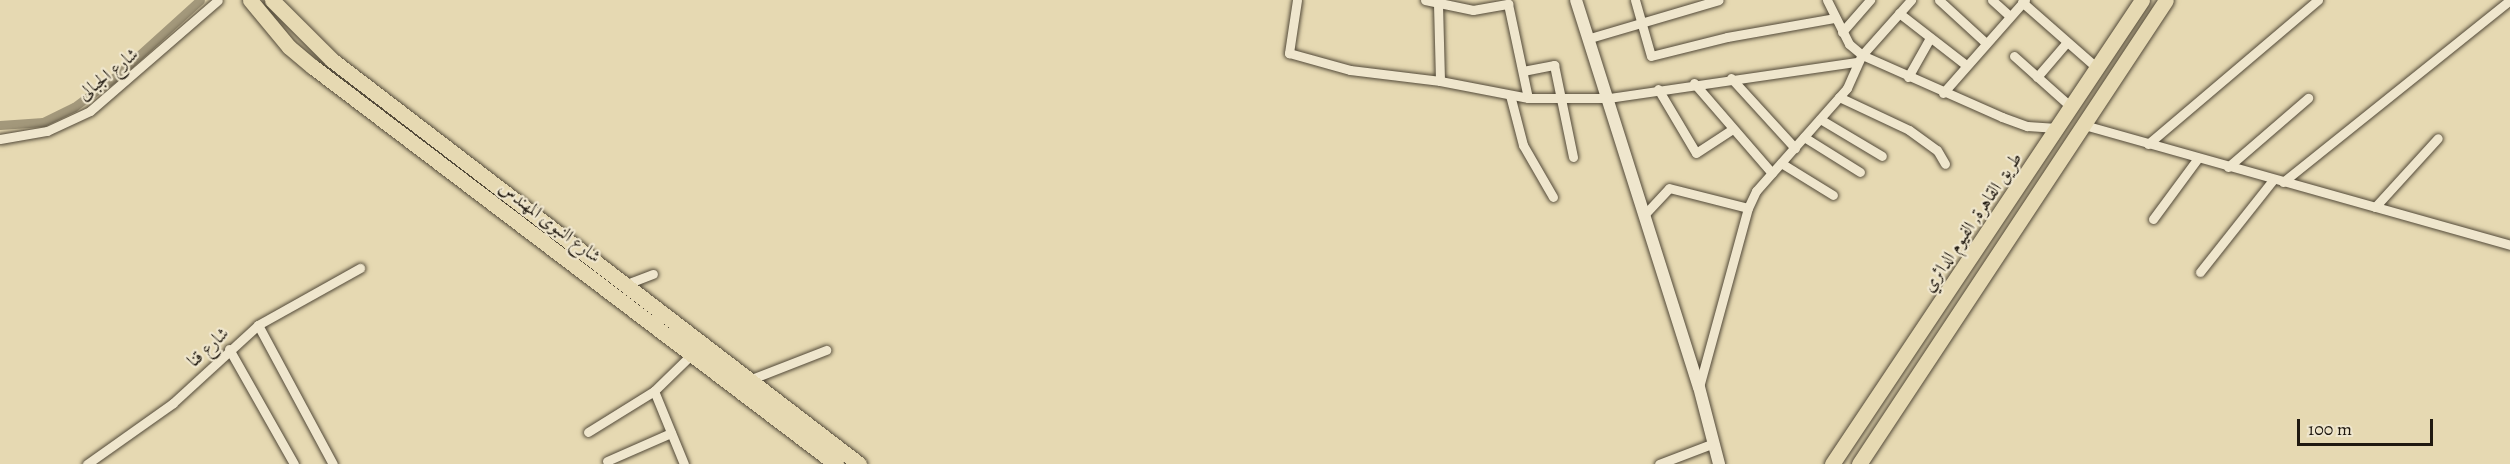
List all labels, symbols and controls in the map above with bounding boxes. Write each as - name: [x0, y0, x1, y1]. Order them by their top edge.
- street label: شارع الجبالى: [73, 43, 143, 105]
- street label: طريق القاهرة, الفيوم الدائري: [1917, 148, 2027, 296]
- street label: شارع النبوى المهندس: [495, 177, 605, 267]
- street label: شارع قنا: [183, 323, 233, 371]
- scale bar: [2300, 407, 2436, 445]
- text: 100 m: [2308, 417, 2352, 441]

